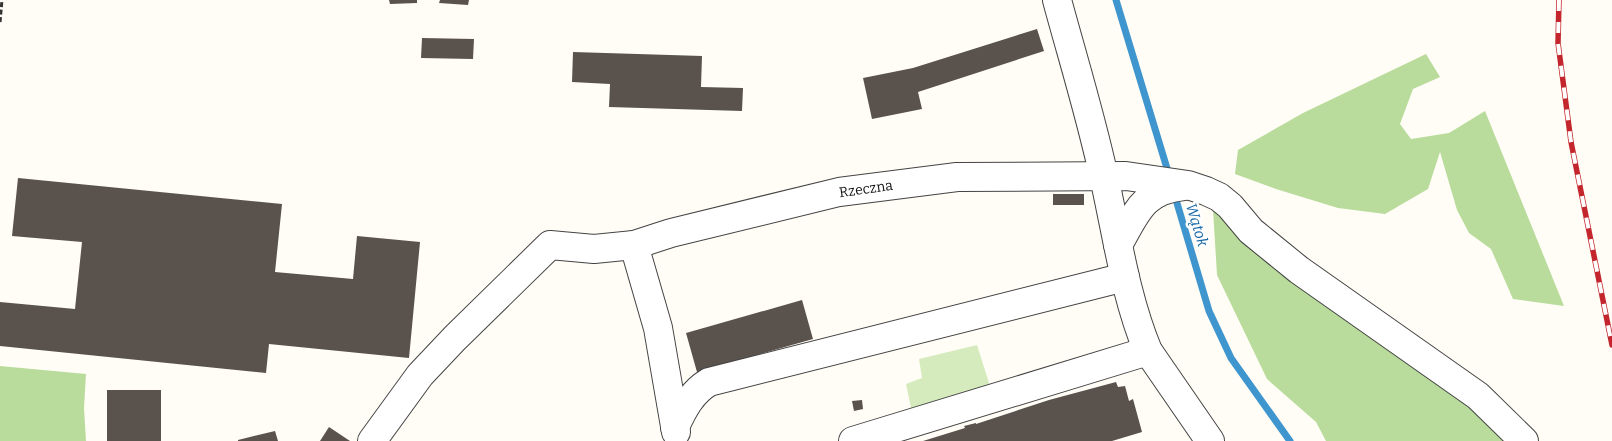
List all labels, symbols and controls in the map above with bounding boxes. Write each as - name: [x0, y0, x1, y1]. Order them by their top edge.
- street label: Rzeczna: [838, 177, 894, 201]
- water label: Wątok: [1182, 201, 1212, 250]

